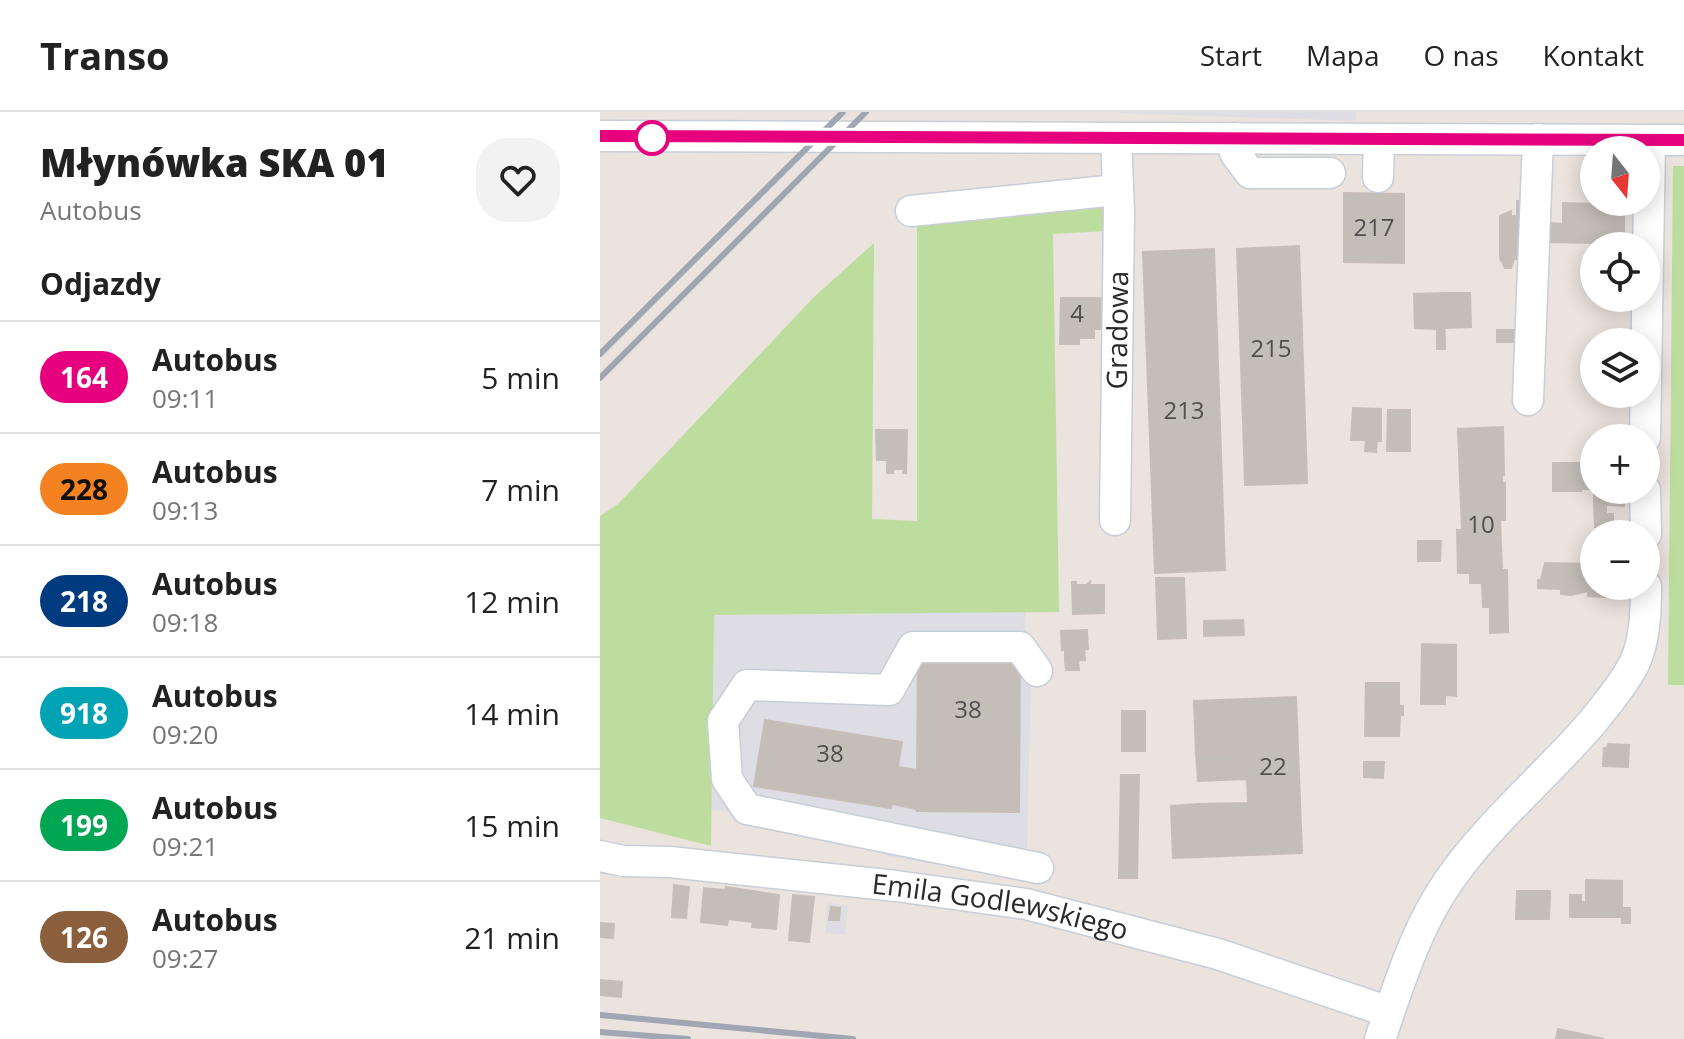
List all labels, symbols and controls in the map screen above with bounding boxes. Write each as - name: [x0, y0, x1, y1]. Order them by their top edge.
- text: Transo: [40, 29, 170, 81]
- text: Start: [1200, 36, 1262, 74]
- text: Mapa: [1306, 36, 1379, 74]
- text: O nas: [1423, 36, 1499, 74]
- text: Kontakt: [1543, 36, 1644, 74]
- unlabelled marker: [635, 121, 669, 155]
- text: Młynówka SKA 01: [40, 136, 389, 188]
- north arrow: [1580, 136, 1660, 216]
- map controls: [1580, 136, 1660, 600]
- button: heart: [476, 138, 560, 222]
- text: Autobus: [40, 192, 142, 228]
- house number: 217: [1353, 210, 1395, 243]
- button: locate: [1580, 232, 1660, 312]
- text: Odjazdy: [40, 263, 161, 304]
- street label: Gradowa: [1097, 270, 1136, 390]
- house number: 4: [1070, 296, 1084, 329]
- button: layers: [1580, 328, 1660, 408]
- house number: 215: [1250, 331, 1292, 364]
- text: Autobus: [152, 339, 278, 380]
- text: 5 min: [481, 357, 560, 398]
- text: 164: [60, 358, 108, 396]
- text: 09:11: [152, 380, 218, 416]
- house number: 213: [1163, 393, 1205, 426]
- button: +: [1580, 424, 1660, 504]
- text: Autobus: [152, 451, 278, 492]
- text: 7 min: [481, 469, 560, 510]
- text: 228: [60, 470, 108, 508]
- text: 09:13: [152, 492, 218, 528]
- house number: 10: [1467, 507, 1495, 540]
- button: −: [1580, 520, 1660, 600]
- text: Autobus: [152, 563, 278, 604]
- text: 12 min: [464, 581, 560, 622]
- text: 218: [60, 582, 108, 620]
- text: 09:18: [152, 604, 218, 640]
- text: Autobus: [152, 675, 278, 716]
- house number: 38: [954, 692, 982, 725]
- text: 14 min: [464, 693, 560, 734]
- text: 918: [60, 694, 108, 732]
- text: 09:20: [152, 716, 218, 752]
- house number: 38: [816, 736, 844, 769]
- house number: 22: [1259, 749, 1287, 782]
- text: Autobus: [152, 787, 278, 828]
- text: 15 min: [464, 805, 560, 846]
- text: 199: [60, 806, 108, 844]
- text: 09:21: [152, 828, 218, 864]
- street label: Emila Godlewskiego: [870, 864, 1133, 948]
- text: Autobus: [152, 899, 278, 940]
- text: 21 min: [464, 917, 560, 958]
- text: 126: [60, 918, 108, 956]
- text: 09:27: [152, 940, 218, 976]

